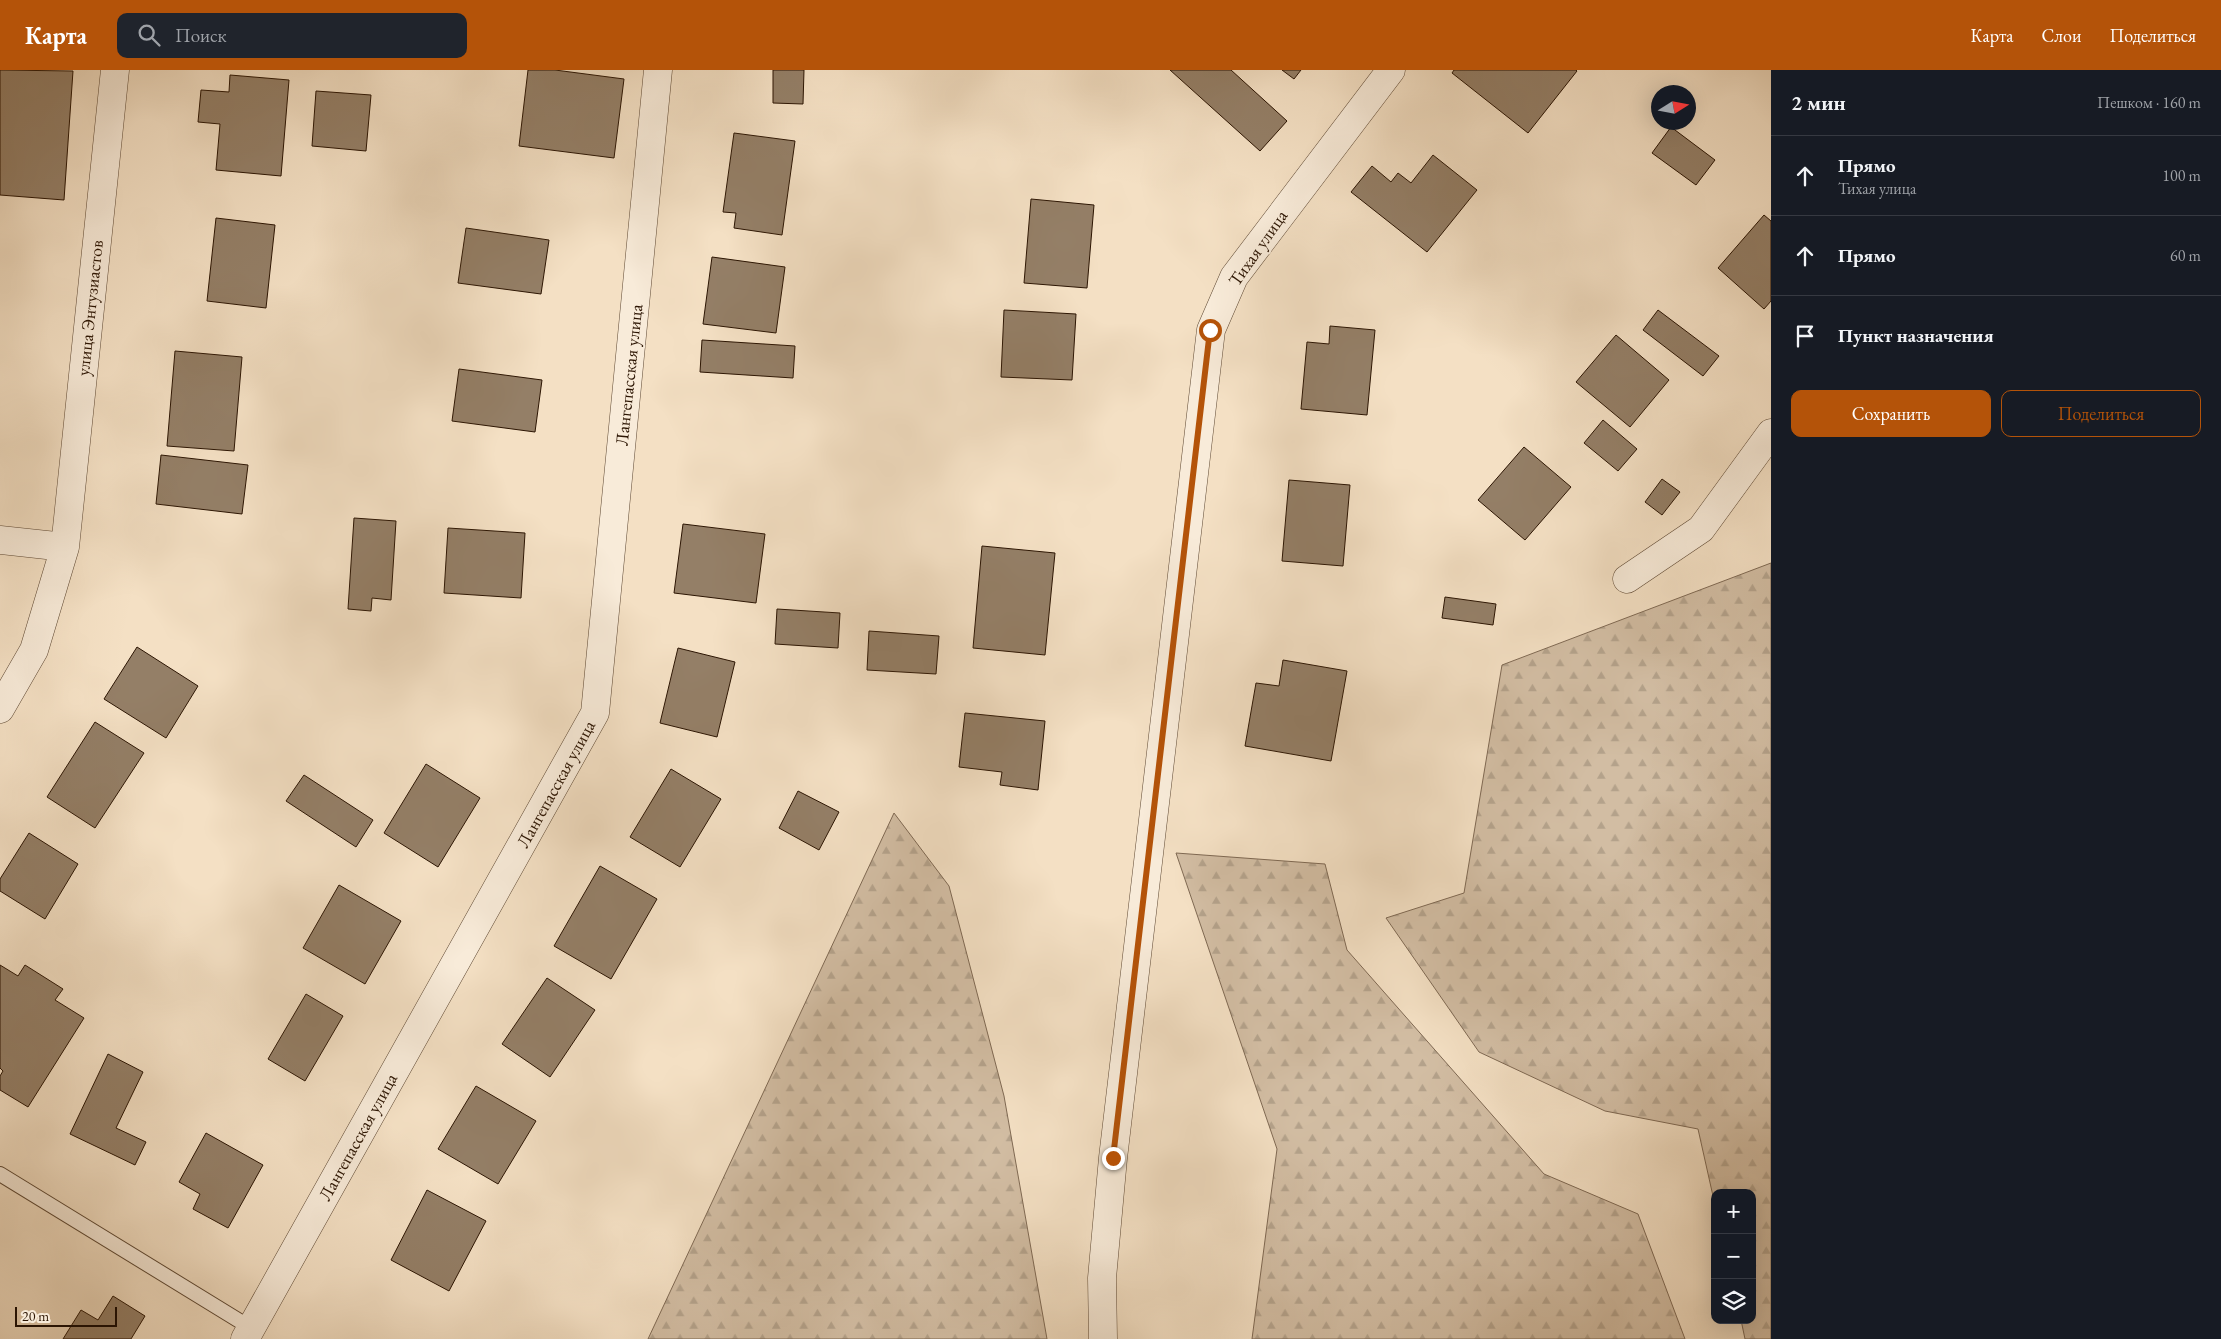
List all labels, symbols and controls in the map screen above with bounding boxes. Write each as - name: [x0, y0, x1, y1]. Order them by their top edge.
- search box: [117, 13, 467, 58]
- text: Карта: [25, 20, 87, 51]
- icon: search: [135, 21, 163, 49]
- text: Поиск: [175, 23, 227, 48]
- text: Карта: [1971, 24, 2014, 47]
- text: Слои: [2042, 24, 2081, 47]
- text: Поделиться: [2109, 24, 2196, 47]
- north arrow: [1651, 85, 1696, 130]
- text: 2 мин: [1791, 89, 1846, 116]
- text: Пешком · 160 m: [2097, 92, 2201, 113]
- text: Прямо: [1838, 153, 1896, 178]
- icon: ahead: [1791, 162, 1819, 190]
- text: 100 m: [2162, 165, 2201, 186]
- text: Тихая улица: [1838, 178, 1916, 199]
- street label: Тихая улица: [1223, 204, 1293, 290]
- street label: улица Энтузиастов: [71, 238, 108, 377]
- icon: ahead: [1791, 242, 1819, 270]
- text: Прямо: [1838, 243, 1896, 268]
- text: 60 m: [2170, 245, 2201, 266]
- street label: Лангепасская улица: [610, 302, 647, 447]
- route start: [1199, 319, 1222, 342]
- icon: arrive: [1791, 322, 1819, 350]
- text: Пункт назначения: [1838, 323, 1994, 348]
- button: Сохранить: [1791, 390, 1991, 437]
- button: Поделиться: [2001, 390, 2201, 437]
- street label: Лангепасская улица: [511, 715, 600, 852]
- street label: Лангепасская улица: [313, 1068, 402, 1205]
- route end: [1102, 1147, 1125, 1170]
- map controls: [1711, 1189, 1756, 1324]
- button: +: [1711, 1189, 1756, 1234]
- button: −: [1711, 1234, 1756, 1279]
- button: layers: [1711, 1279, 1756, 1324]
- scale bar: [15, 1304, 118, 1327]
- text: 20 m: [22, 1307, 49, 1325]

